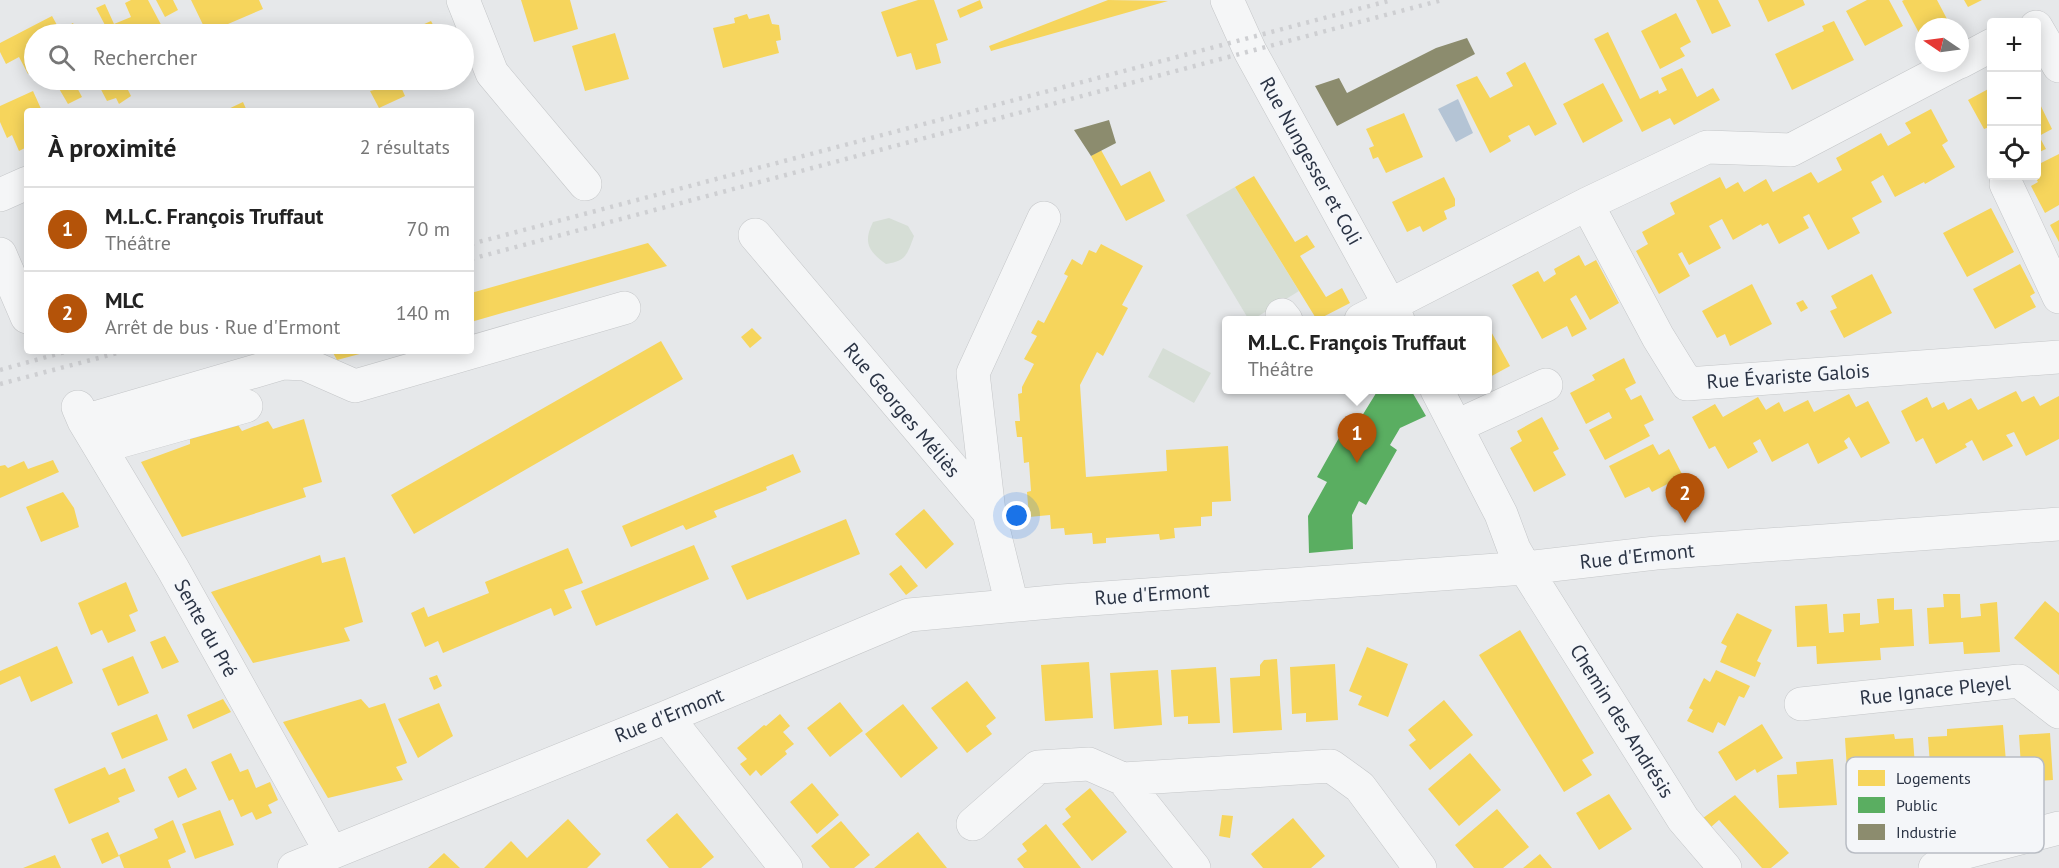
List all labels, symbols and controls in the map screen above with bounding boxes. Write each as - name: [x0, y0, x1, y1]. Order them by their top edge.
- north arrow: [1915, 18, 1969, 72]
- map controls: [1987, 18, 2041, 180]
- button: +: [1987, 18, 2041, 72]
- search box: [24, 24, 474, 90]
- icon: search: [45, 41, 78, 74]
- text: Rechercher: [93, 43, 197, 71]
- street label: Rue Nungesser et Coli: [1254, 72, 1368, 250]
- button: −: [1987, 72, 2041, 126]
- button: locate: [1987, 126, 2041, 180]
- text: À proximité: [48, 131, 176, 164]
- text: 2 résultats: [360, 134, 450, 160]
- text: M.L.C. François Truffaut: [105, 202, 324, 230]
- text: 1: [62, 216, 73, 242]
- text: 70 m: [407, 216, 450, 242]
- text: Théâtre: [105, 230, 171, 256]
- text: MLC: [105, 286, 144, 314]
- text: 2: [62, 300, 73, 326]
- text: 140 m: [396, 300, 450, 326]
- text: Arrêt de bus · Rue d'Ermont: [105, 314, 340, 340]
- popup: [1222, 316, 1492, 394]
- text: M.L.C. François Truffaut: [1248, 328, 1466, 356]
- street label: Rue Georges Méliès: [838, 337, 966, 483]
- text: Théâtre: [1248, 356, 1314, 382]
- street label: Rue Évariste Galois: [1706, 357, 1870, 395]
- pin: 1: [1338, 414, 1376, 463]
- pin: 2: [1666, 474, 1704, 523]
- your location: [1002, 501, 1031, 530]
- street label: Rue d'Ermont: [1578, 537, 1696, 575]
- street label: Sente du Pré: [168, 574, 244, 682]
- street label: Rue d'Ermont: [1094, 577, 1211, 611]
- street label: Chemin des Andrésis: [1564, 639, 1680, 803]
- street label: Rue Ignace Pleyel: [1858, 669, 2012, 711]
- street label: Rue d'Ermont: [611, 681, 728, 749]
- legend: [1846, 757, 2044, 853]
- text: Logements: [1896, 768, 1971, 788]
- text: Public: [1896, 795, 1938, 815]
- text: Industrie: [1896, 822, 1957, 842]

